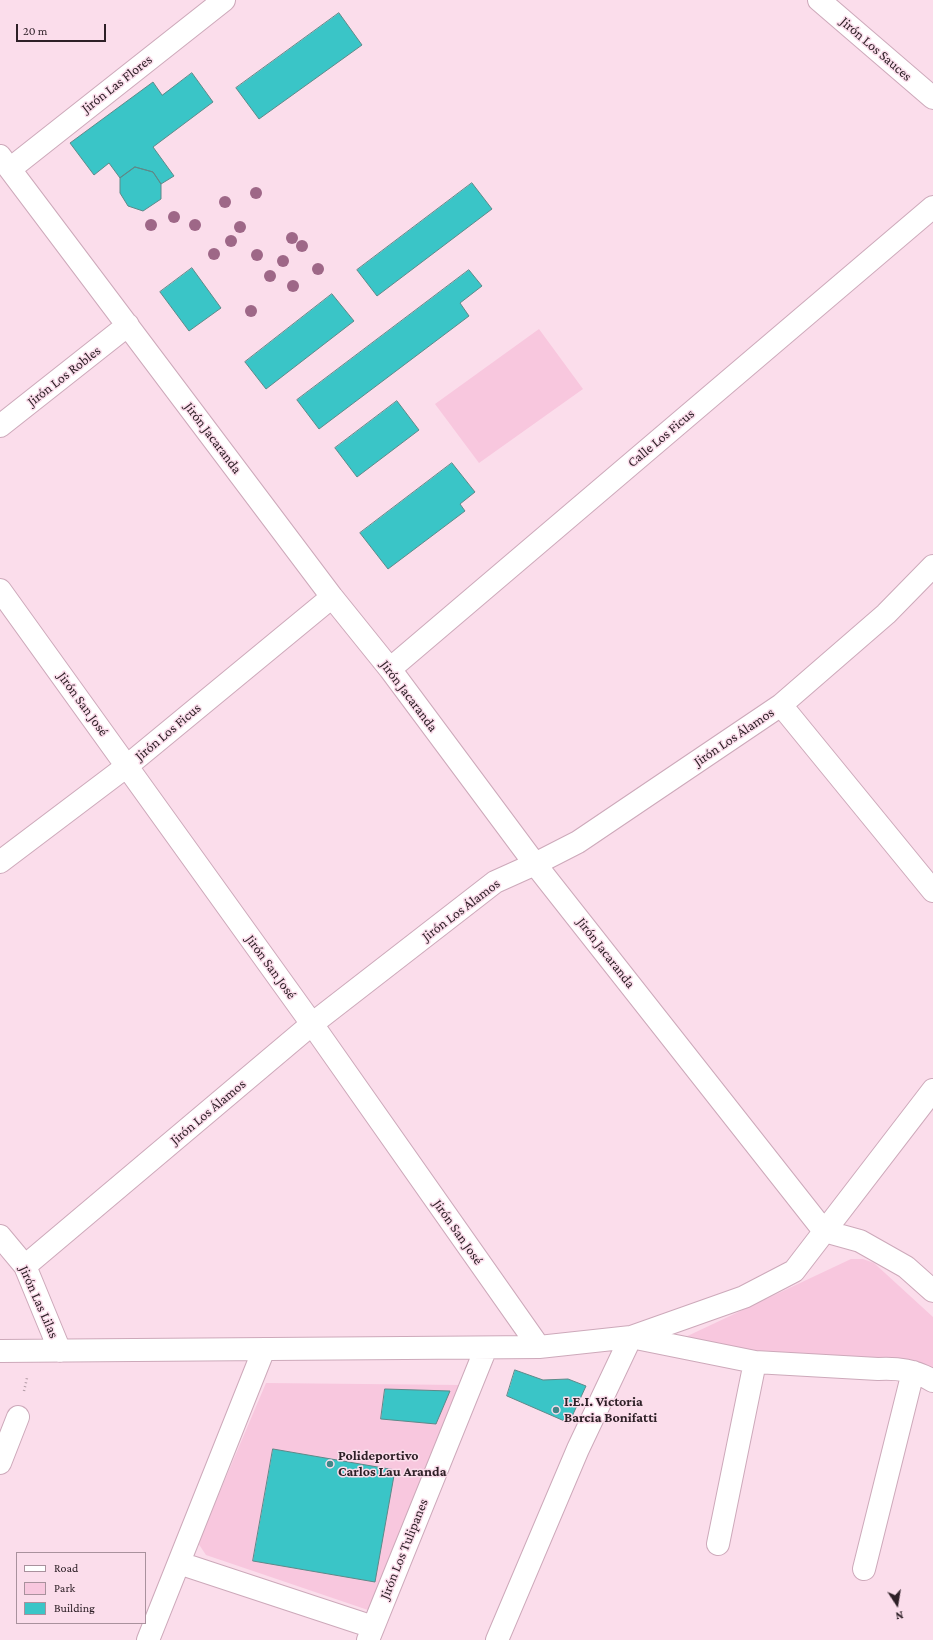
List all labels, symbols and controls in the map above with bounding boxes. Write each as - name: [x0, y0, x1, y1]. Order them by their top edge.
- street label: Jirón Los Sauces: [837, 13, 915, 85]
- scale bar: [18, 16, 108, 42]
- text: 20 m: [23, 24, 47, 38]
- street label: Jirón Las Flores: [78, 51, 156, 117]
- street label: Jirón Los Robles: [24, 342, 104, 410]
- street label: Jirón Jacaranda: [181, 399, 245, 477]
- street label: Calle Los Ficus: [624, 405, 698, 471]
- street label: Jirón Jacaranda: [377, 657, 441, 735]
- street label: Jirón San José: [54, 668, 112, 740]
- street label: Jirón Los Ficus: [132, 700, 204, 764]
- street label: Jirón Los Álamos: [691, 704, 777, 770]
- street label: Jirón Los Álamos: [419, 875, 503, 945]
- street label: Jirón Jacaranda: [573, 914, 639, 992]
- street label: Jirón San José: [242, 931, 300, 1003]
- street label: Jirón Los Álamos: [167, 1076, 249, 1148]
- street label: Jirón San José: [429, 1196, 487, 1268]
- street label: Jirón Las Lilas: [16, 1263, 62, 1341]
- place label: I.E.I. Victoria Barcia Bonifatti: [564, 1394, 657, 1426]
- marker: I.E.I. Victoria Barcia Bonifatti: [551, 1405, 561, 1415]
- place label: Polideportivo Carlos Lau Aranda: [338, 1448, 446, 1480]
- marker: Polideportivo Carlos Lau Aranda: [325, 1459, 335, 1469]
- street label: Jirón Los Tulipanes: [376, 1496, 432, 1602]
- legend: [16, 1552, 146, 1624]
- text: Road: [54, 1561, 78, 1575]
- text: Park: [54, 1581, 75, 1595]
- north arrow: [877, 1584, 917, 1624]
- text: Building: [54, 1601, 95, 1615]
- text: N: [895, 1609, 904, 1622]

